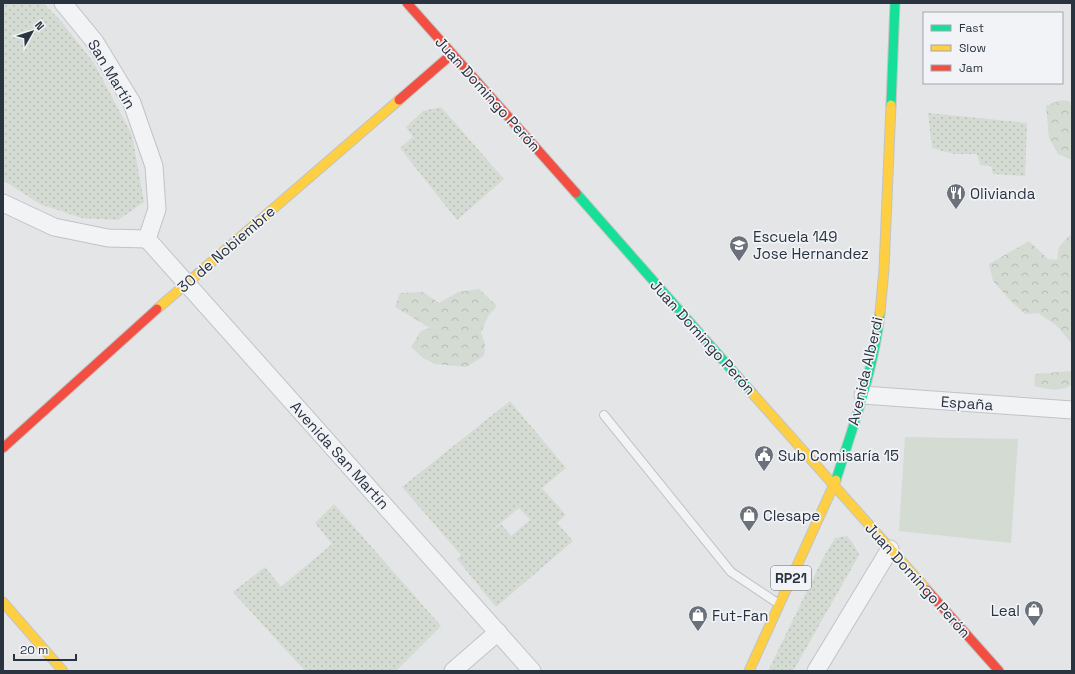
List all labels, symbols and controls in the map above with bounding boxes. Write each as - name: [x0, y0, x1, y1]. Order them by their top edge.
- north arrow: [12, 12, 52, 52]
- legend: [923, 12, 1063, 84]
- text: N: [32, 18, 48, 33]
- text: Fast: [959, 20, 984, 36]
- street label: Juan Domingo Perón: [431, 32, 545, 156]
- street label: San Martín: [84, 36, 140, 112]
- text: Slow: [959, 40, 986, 56]
- text: Jam: [959, 60, 983, 76]
- restaurant icon: Olivianda: [945, 182, 967, 210]
- place label: Olivianda: [970, 184, 1036, 203]
- street label: 30 de Nobiembre: [173, 201, 279, 297]
- place label: Escuela 149 Jose Hernandez: [753, 227, 869, 263]
- school or university icon: Escuela 149 Jose Hernandez: [728, 234, 750, 262]
- street label: Juan Domingo Perón: [646, 275, 760, 399]
- street label: Avenida Alberdi: [843, 315, 887, 427]
- street label: España: [940, 392, 994, 414]
- street label: Avenida San Martín: [287, 397, 393, 513]
- public building icon: Sub Comisaría 15: [753, 444, 775, 472]
- place label: Sub Comisaría 15: [778, 446, 899, 465]
- shop icon: Clesape: [738, 504, 760, 532]
- place label: Clesape: [763, 506, 820, 525]
- street label: Juan Domingo Perón: [861, 518, 975, 642]
- road number: RP21: [771, 566, 811, 590]
- shop icon: Leal: [1023, 599, 1045, 627]
- place label: Leal: [991, 601, 1020, 620]
- shop icon: Fut-Fan: [687, 604, 709, 632]
- place label: Fut-Fan: [712, 606, 769, 625]
- scale bar: [14, 636, 76, 662]
- text: 20 m: [20, 642, 48, 658]

